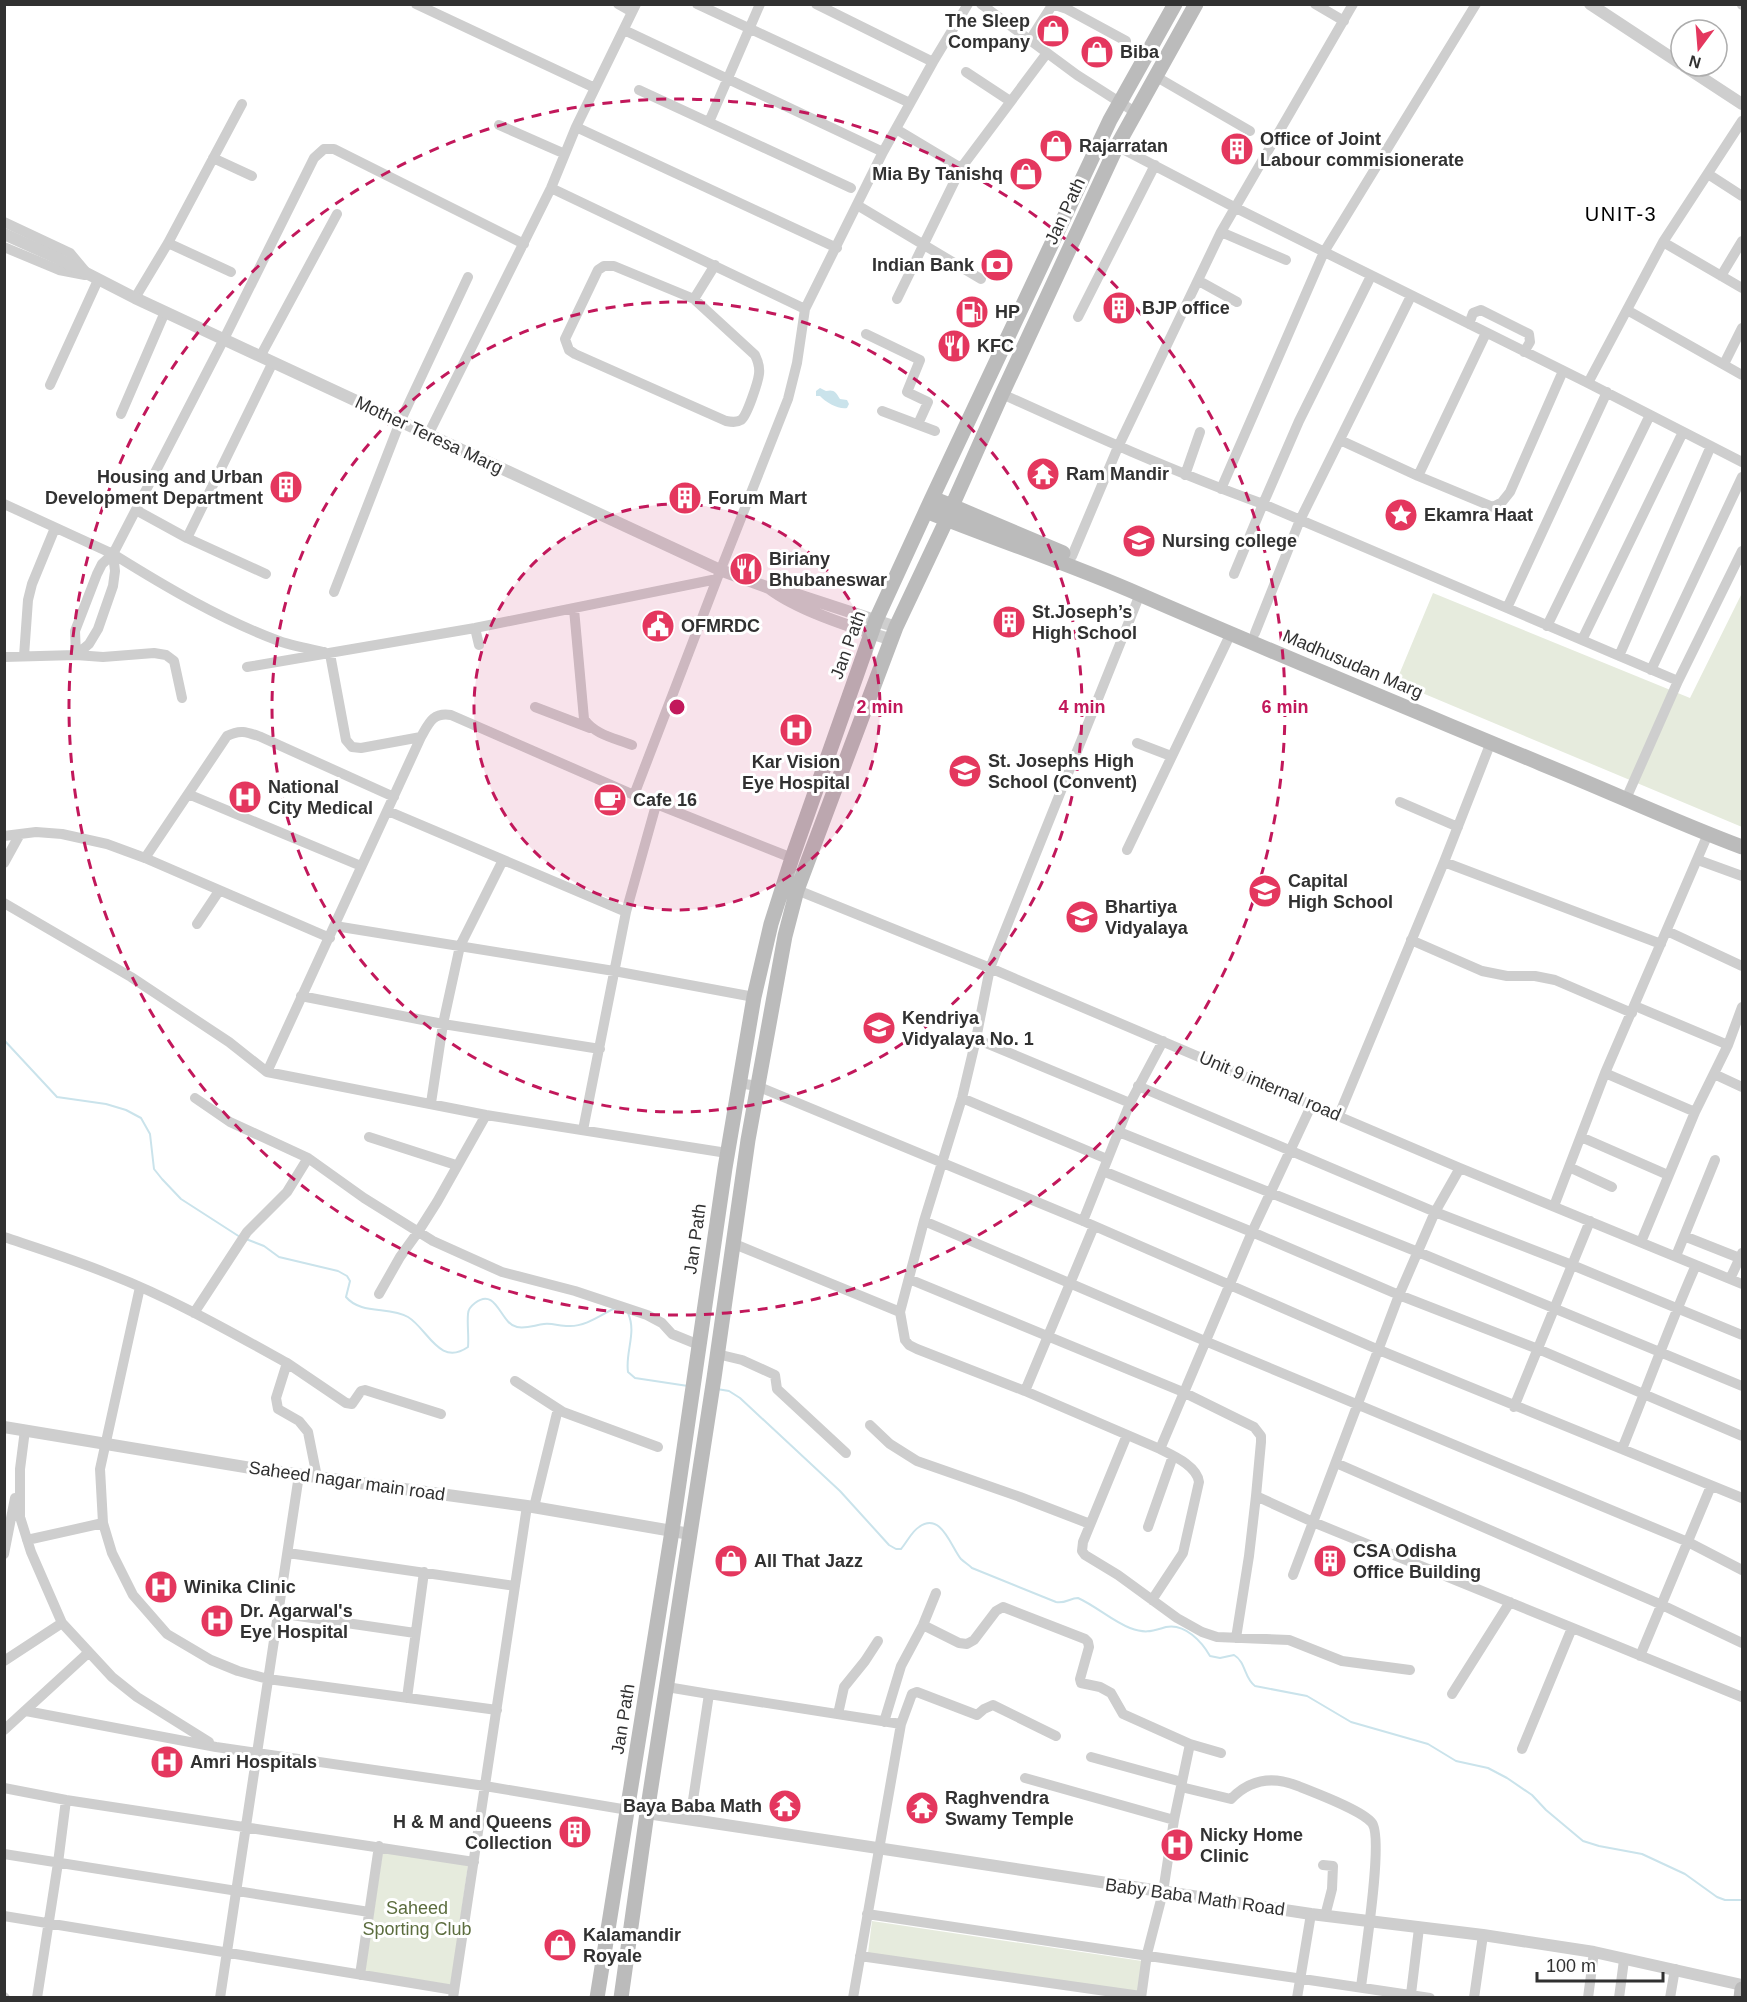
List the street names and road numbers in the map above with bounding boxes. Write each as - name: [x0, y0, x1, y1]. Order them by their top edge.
- street label: Jan Path: [1041, 175, 1089, 247]
- street label: Mother Teresa Marg: [352, 392, 506, 478]
- street label: Jan Path: [826, 608, 870, 682]
- street label: Madhusudan Marg: [1280, 625, 1426, 703]
- street label: Unit 9 internal road: [1196, 1047, 1344, 1125]
- street label: Jan Path: [680, 1202, 710, 1276]
- street label: Saheed nagar main road: [248, 1457, 446, 1505]
- street label: Jan Path: [608, 1682, 638, 1756]
- street label: Baby Baba Math Road: [1104, 1874, 1286, 1920]

